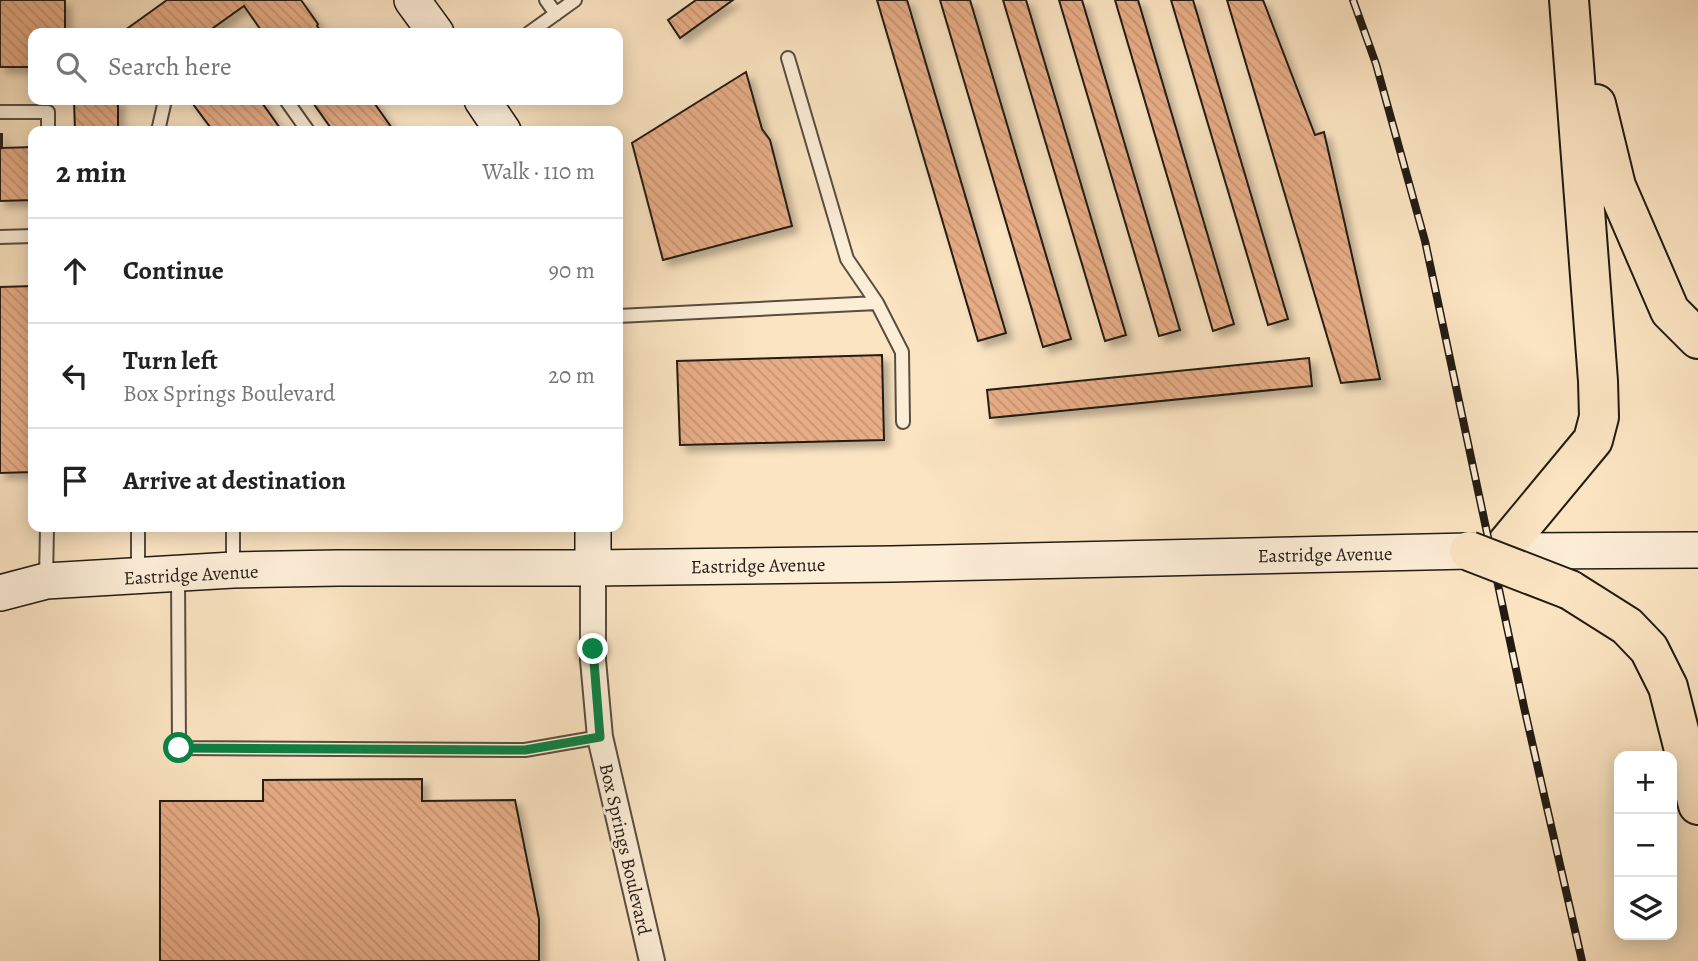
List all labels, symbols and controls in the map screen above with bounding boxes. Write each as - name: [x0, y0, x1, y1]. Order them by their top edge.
- search box: [28, 28, 623, 105]
- icon: search: [52, 48, 90, 86]
- text: Search here: [108, 49, 232, 84]
- text: 2 min: [56, 152, 126, 192]
- text: Walk · 110 m: [482, 156, 595, 187]
- icon: ahead: [56, 252, 94, 290]
- text: Continue: [123, 253, 224, 288]
- text: 90 m: [549, 255, 595, 286]
- text: Turn left: [123, 343, 218, 378]
- icon: left: [56, 357, 94, 395]
- text: 20 m: [548, 360, 595, 391]
- text: Box Springs Boulevard: [123, 378, 335, 409]
- icon: arrive: [56, 462, 94, 500]
- text: Arrive at destination: [123, 463, 346, 498]
- street label: Eastridge Avenue: [1257, 541, 1393, 569]
- street label: Eastridge Avenue: [690, 552, 826, 580]
- street label: Eastridge Avenue: [123, 558, 259, 592]
- route end: [577, 633, 608, 664]
- route start: [163, 732, 194, 763]
- map controls: [1614, 751, 1677, 940]
- button: +: [1614, 751, 1677, 814]
- street label: Box Springs Boulevard: [593, 761, 658, 938]
- button: −: [1614, 814, 1677, 877]
- button: layers: [1614, 877, 1677, 940]

